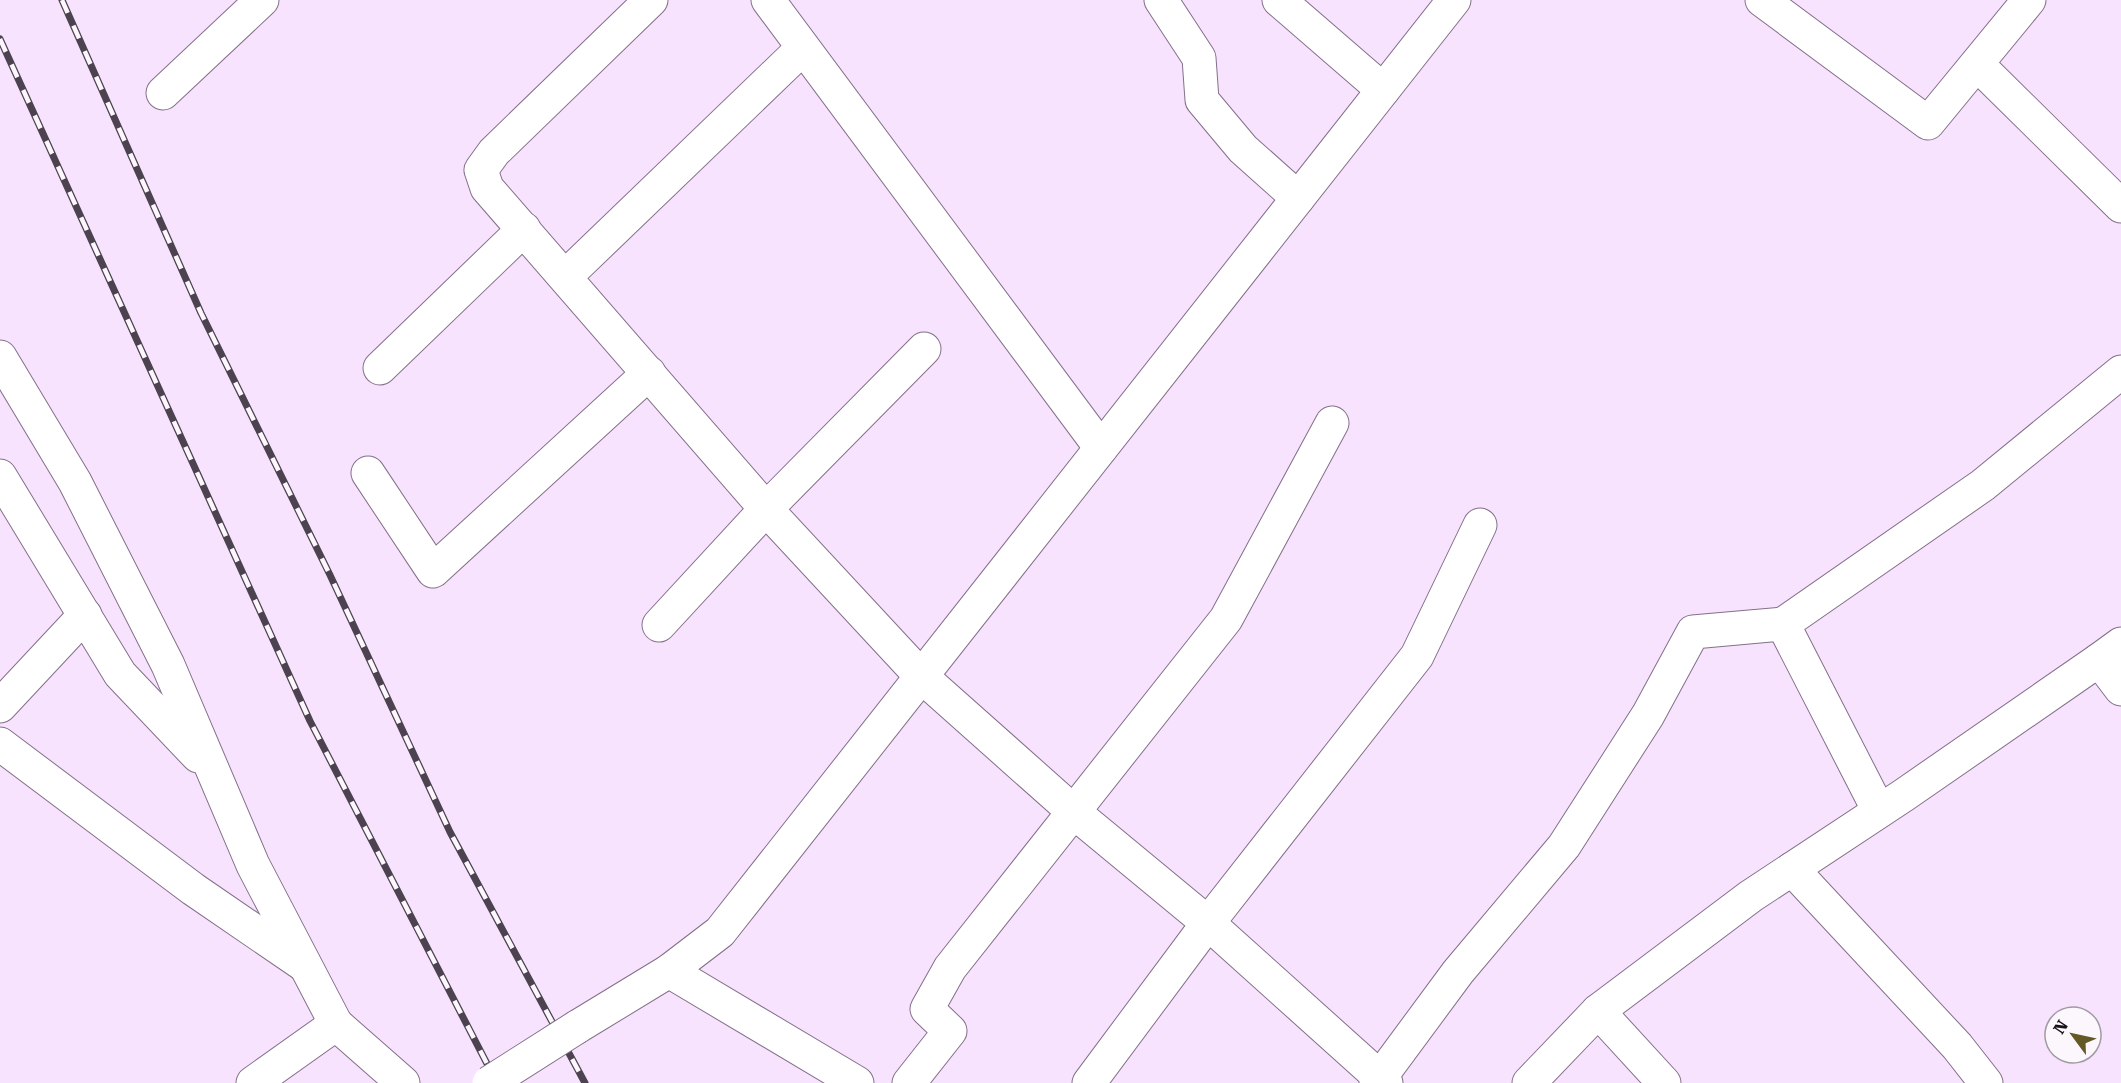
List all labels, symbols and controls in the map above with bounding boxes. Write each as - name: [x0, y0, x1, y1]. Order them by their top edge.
- north arrow: [2043, 1005, 2103, 1065]
- text: N: [2050, 1017, 2072, 1037]

